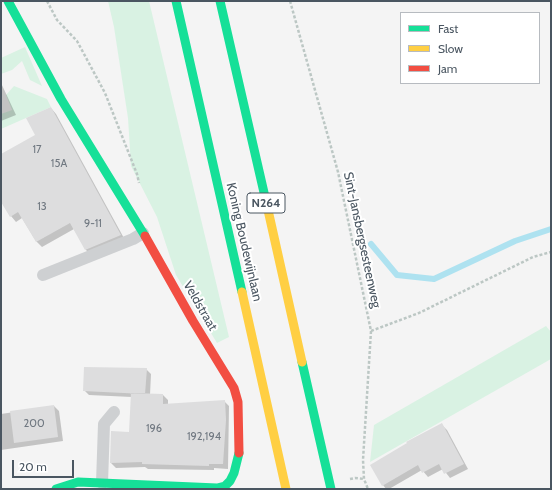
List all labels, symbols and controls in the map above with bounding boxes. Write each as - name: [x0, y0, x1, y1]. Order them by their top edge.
- legend: [400, 12, 540, 84]
- text: Fast: [438, 21, 458, 36]
- text: Slow: [438, 41, 463, 56]
- text: Jam: [438, 61, 457, 76]
- house number: 17: [32, 143, 42, 157]
- house number: 15A: [51, 157, 67, 171]
- street label: Sint-Jansbergsesteenweg: [340, 171, 384, 309]
- street label: Koning Boudewijnlaan: [223, 181, 265, 303]
- road number: N264: [247, 193, 285, 213]
- house number: 13: [37, 200, 47, 214]
- house number: 9-11: [84, 217, 102, 231]
- street label: Veldstraat: [180, 278, 220, 334]
- house number: 200: [23, 417, 45, 431]
- house number: 196: [146, 422, 162, 436]
- house number: 192,194: [187, 430, 221, 444]
- scale bar: [14, 452, 76, 478]
- text: 20 m: [19, 459, 47, 474]

